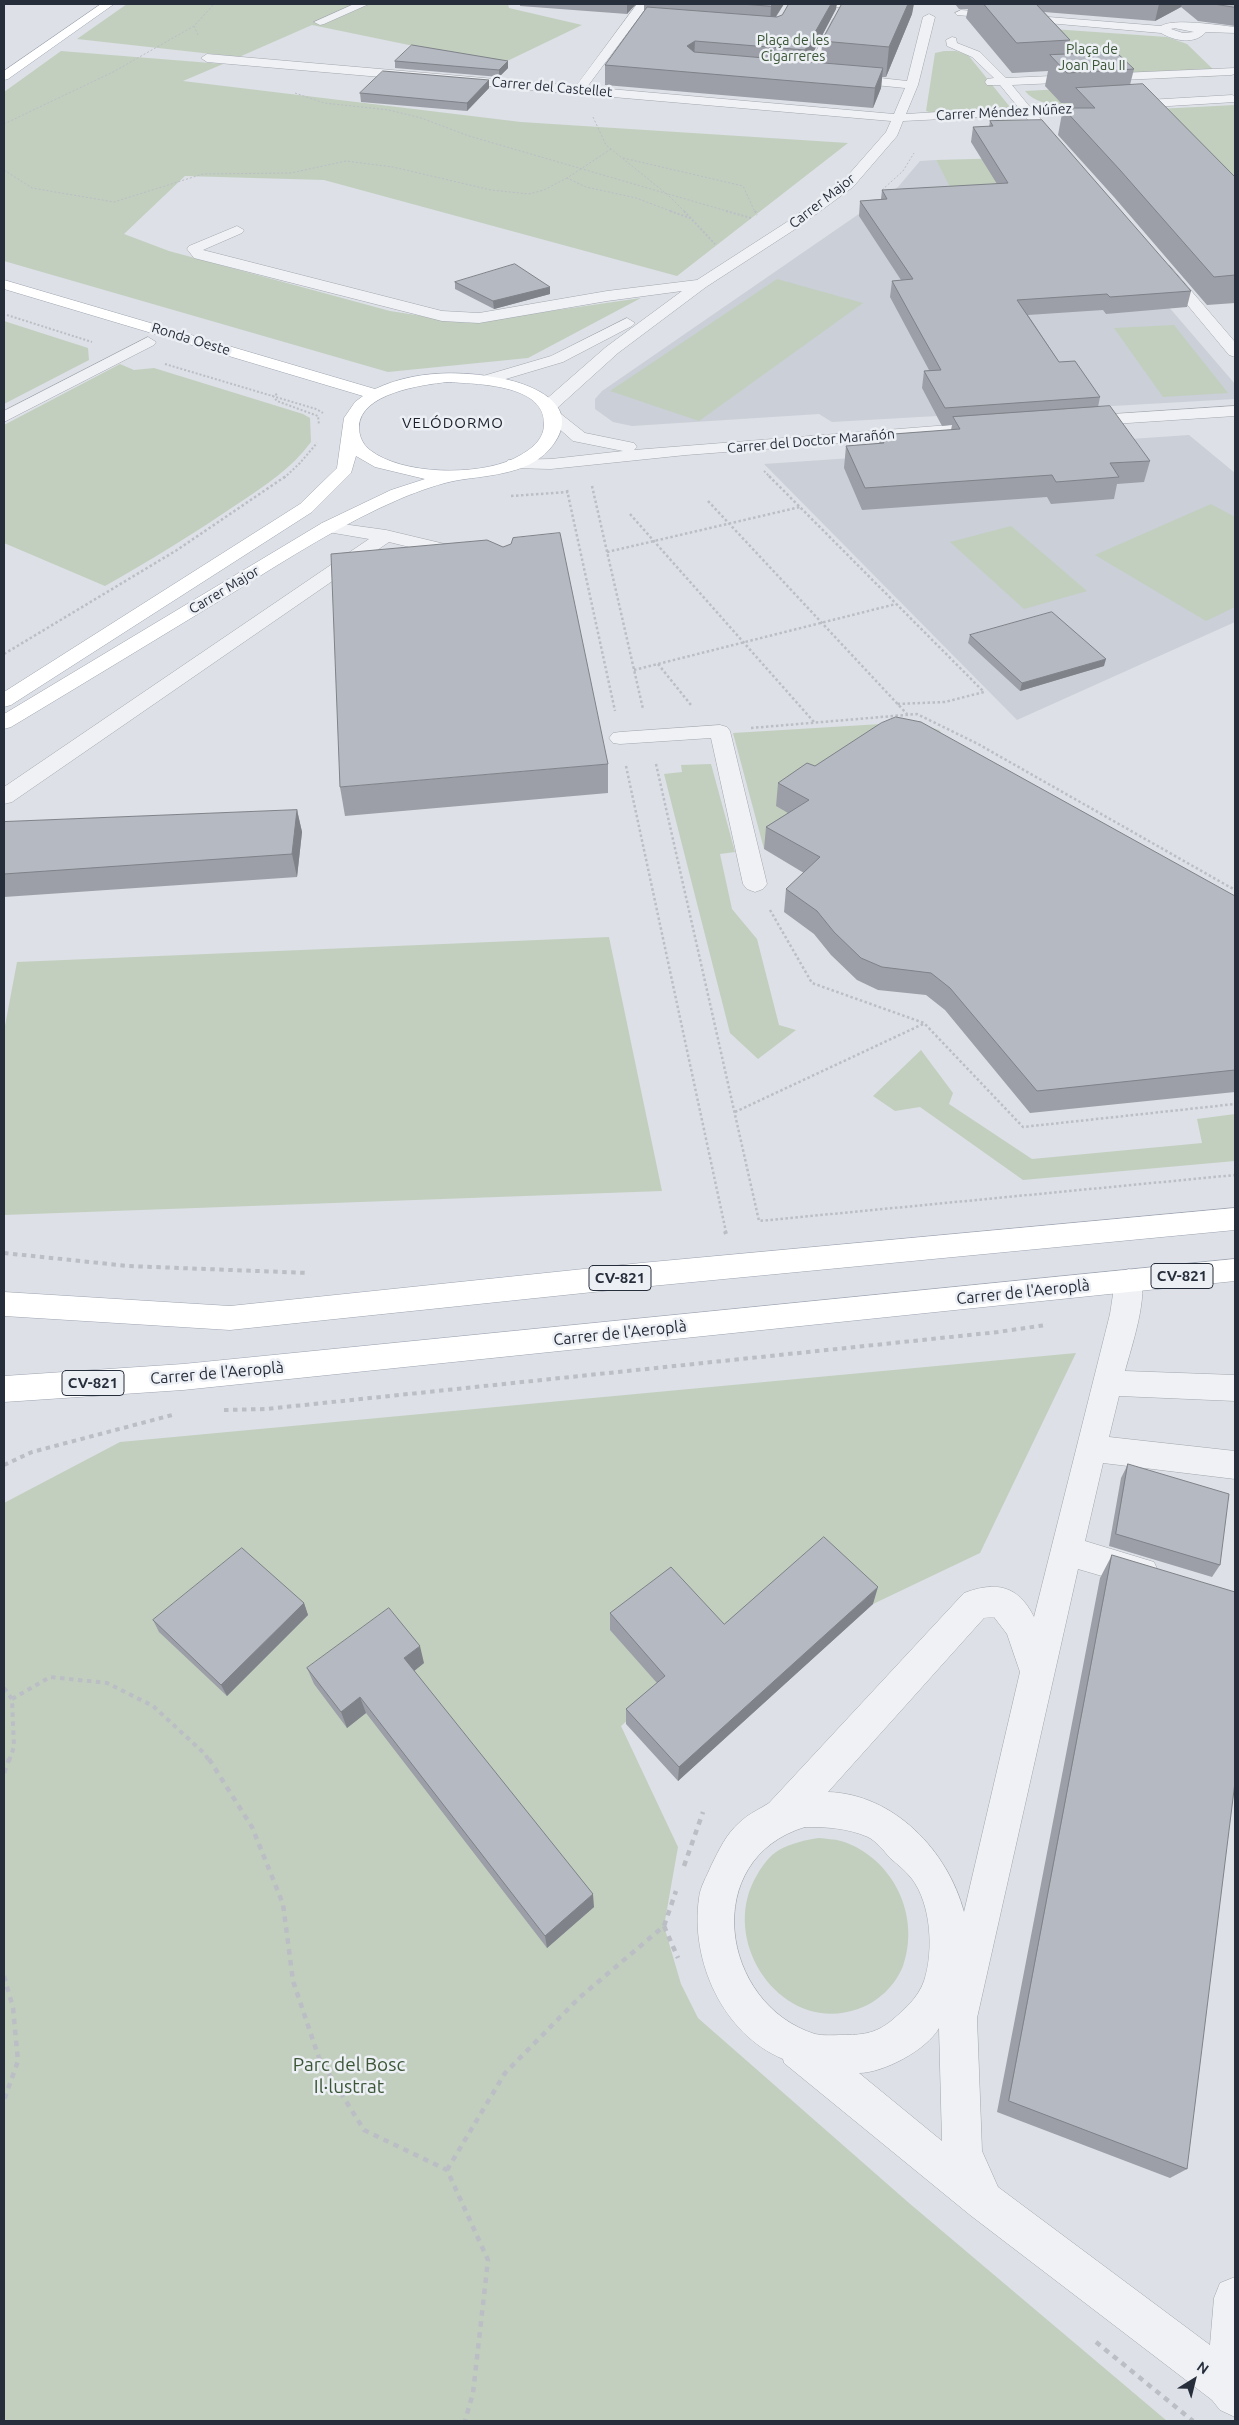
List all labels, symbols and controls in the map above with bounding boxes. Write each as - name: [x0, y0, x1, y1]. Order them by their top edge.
- park label: Plaça de les Cigarreres: [757, 32, 829, 64]
- park label: Plaça de Joan Pau II: [1058, 41, 1126, 74]
- street label: Carrer del Castellet: [491, 73, 613, 101]
- street label: Carrer Méndez Núñez: [936, 100, 1072, 124]
- street label: Carrer Major: [786, 170, 858, 232]
- street label: Ronda Oeste: [150, 319, 232, 359]
- district label: VELÓDORMO: [401, 414, 505, 432]
- street label: Carrer del Doctor Marañón: [726, 425, 896, 457]
- street label: Carrer Major: [186, 562, 262, 618]
- road number: CV-821: [1151, 1264, 1213, 1288]
- road number: CV-821: [589, 1266, 651, 1290]
- street label: Carrer de l'Aeroplà: [955, 1275, 1091, 1309]
- street label: Carrer de l'Aeroplà: [552, 1316, 688, 1350]
- street label: Carrer de l'Aeroplà: [149, 1358, 285, 1388]
- road number: CV-821: [62, 1370, 124, 1396]
- park label: Parc del Bosc Il·lustrat: [293, 2054, 405, 2098]
- north arrow: [1169, 2355, 1219, 2405]
- text: N: [1194, 2358, 1212, 2377]

